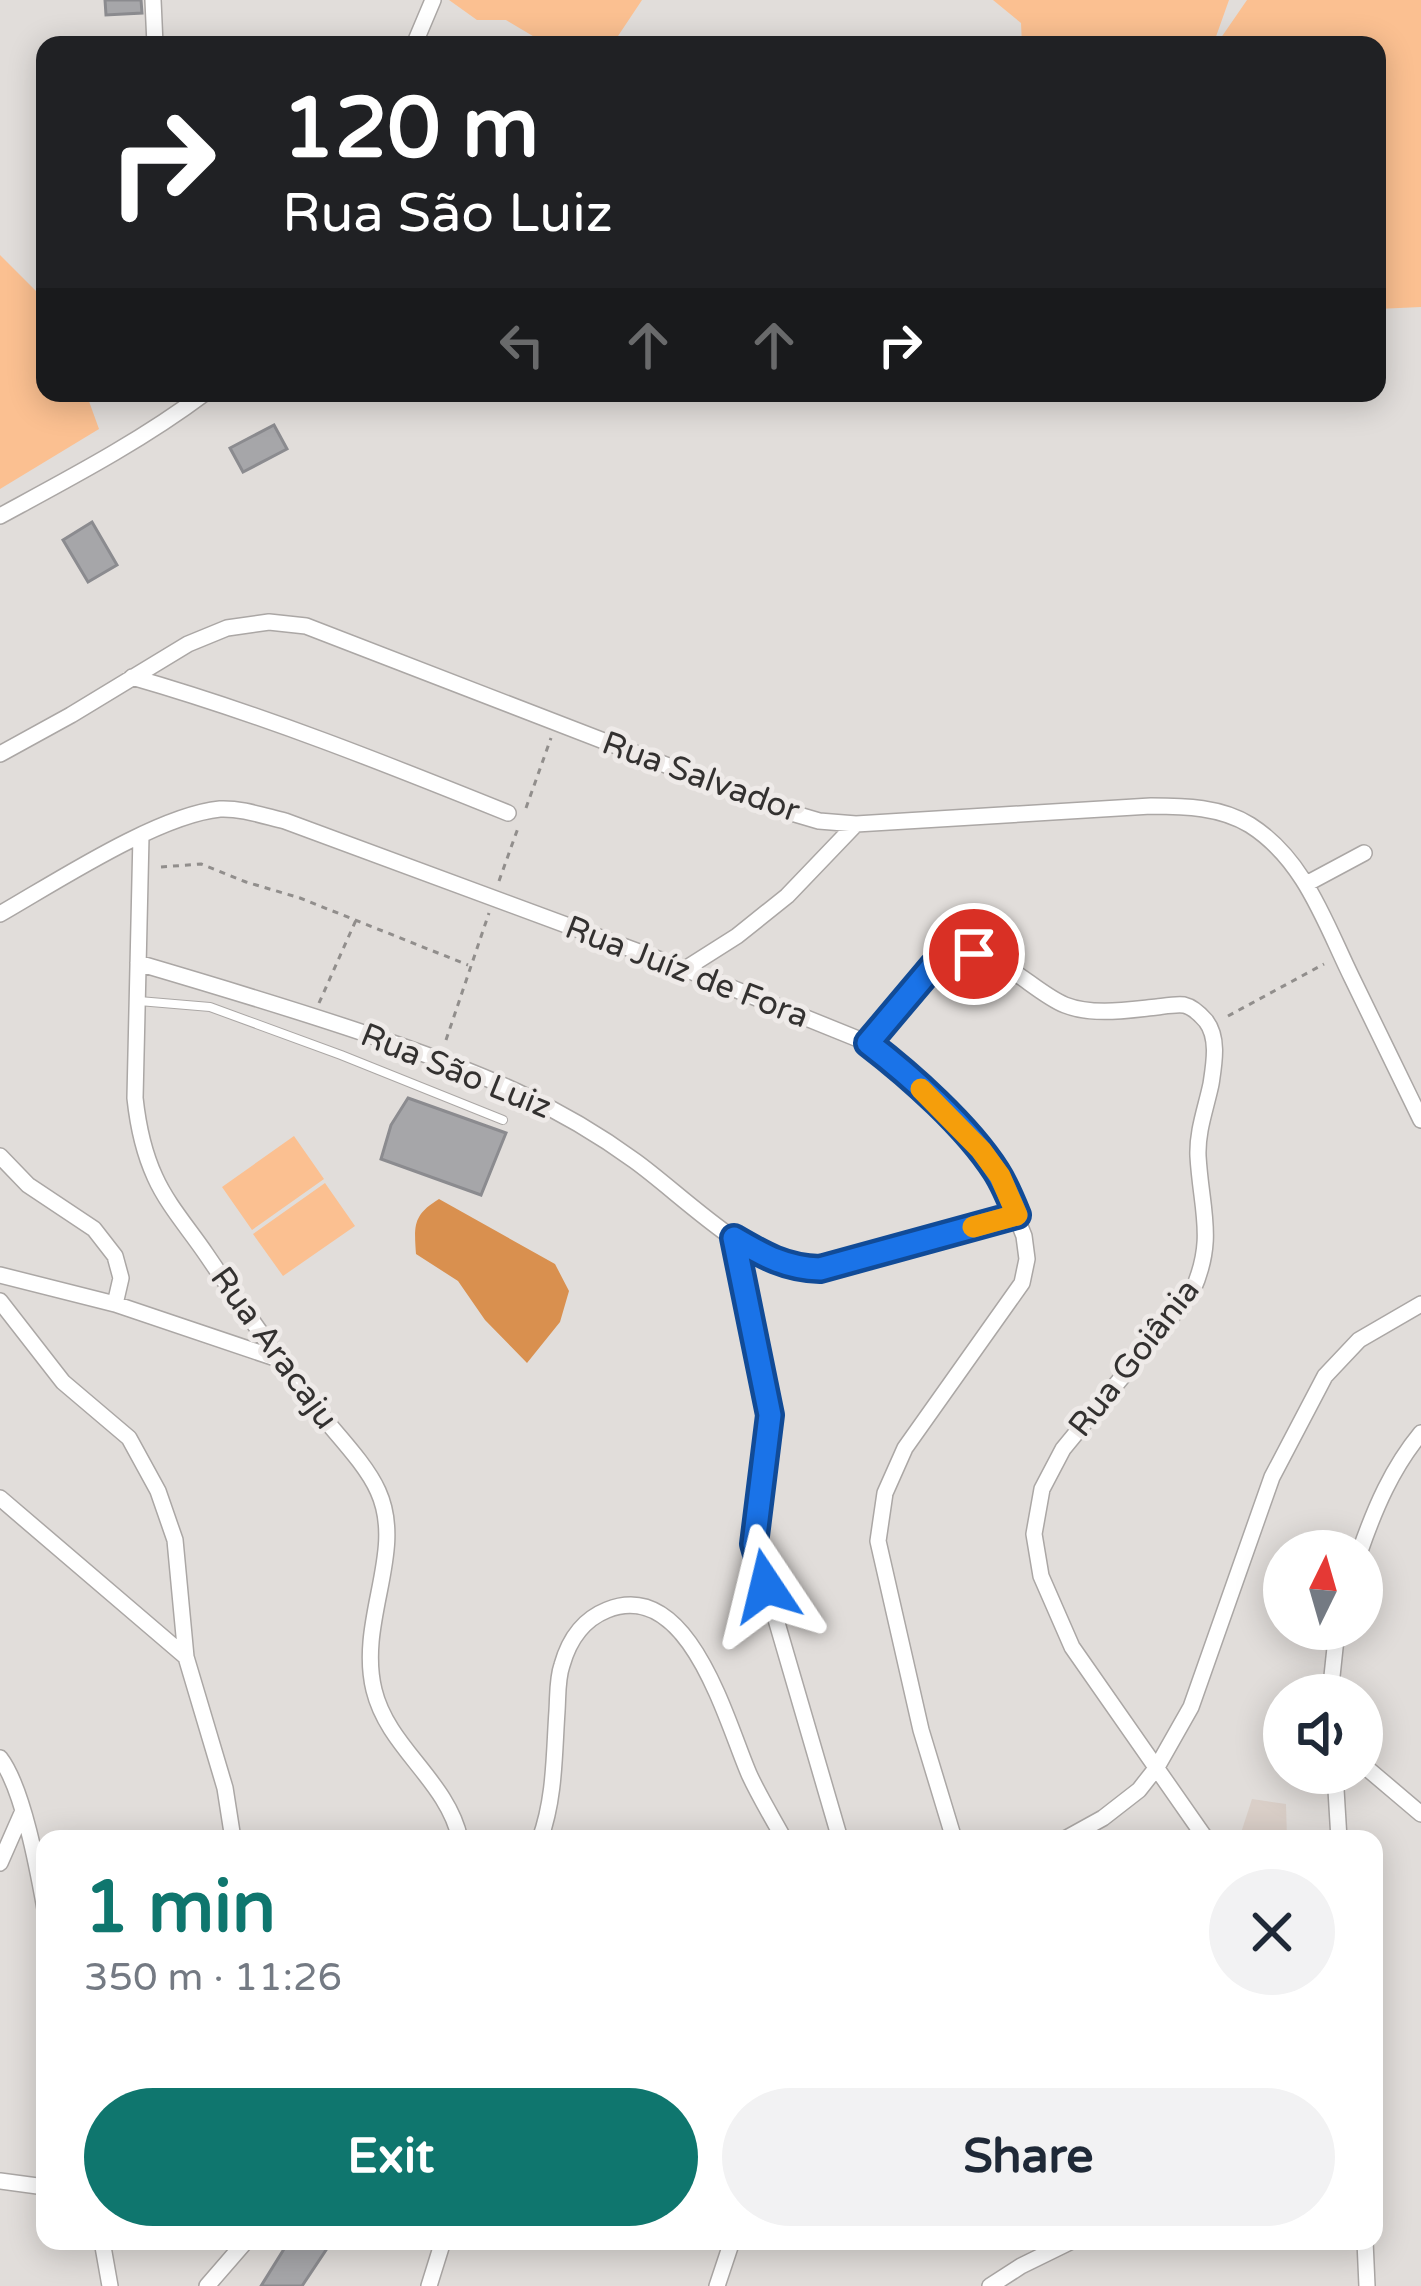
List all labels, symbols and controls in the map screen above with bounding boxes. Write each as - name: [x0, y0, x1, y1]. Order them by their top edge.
- text: 120 m: [282, 79, 539, 180]
- icon: right: [84, 84, 240, 240]
- text: Rua São Luiz: [282, 181, 613, 246]
- icon: left: [489, 312, 555, 378]
- icon: ahead: [615, 312, 681, 378]
- icon: ahead: [741, 312, 807, 378]
- icon: right: [867, 312, 933, 378]
- street label: Rua Salvador: [597, 723, 805, 831]
- pin: [923, 903, 1025, 1005]
- street label: Rua Juíz de Fora: [560, 908, 814, 1036]
- icon: arrive: [941, 921, 1007, 987]
- street label: Rua São Luiz: [355, 1015, 557, 1127]
- street label: Rua Aracaju: [202, 1259, 346, 1437]
- street label: Rua Goiânia: [1060, 1271, 1208, 1445]
- position arrow: [703, 1523, 829, 1649]
- north arrow: [1263, 1530, 1383, 1650]
- map controls: [1263, 1530, 1383, 1794]
- button: sound: [1263, 1674, 1383, 1794]
- text: 1 min: [84, 1865, 276, 1952]
- button: close: [1209, 1869, 1335, 1995]
- text: 350 m · 11:26: [84, 1954, 342, 2001]
- button: Exit: [84, 2088, 698, 2226]
- button: Share: [722, 2088, 1335, 2226]

